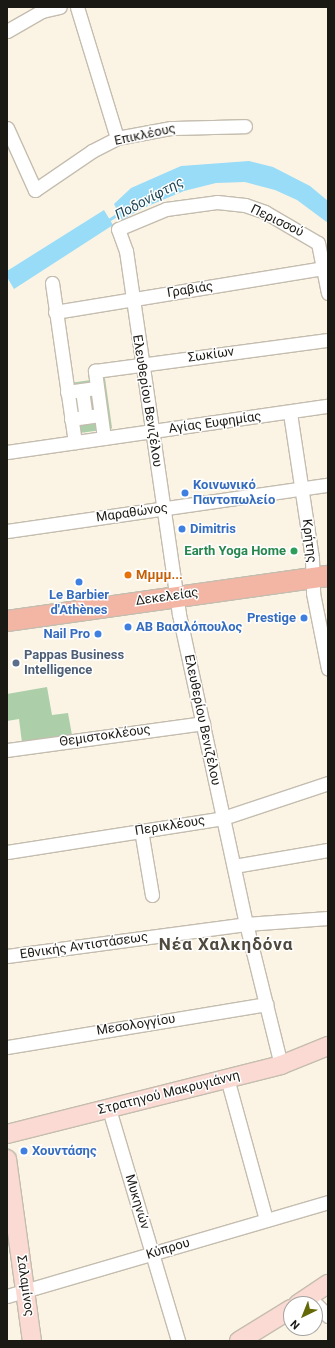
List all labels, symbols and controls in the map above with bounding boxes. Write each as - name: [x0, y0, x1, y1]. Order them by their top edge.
- street label: Επικλέους: [113, 121, 177, 149]
- water label: Ποδονίφτης: [112, 173, 186, 223]
- street label: Περισσού: [248, 201, 306, 241]
- street label: Γραβιάς: [166, 279, 214, 301]
- street label: Ελευθερίου Βενιζέλου: [129, 334, 165, 468]
- street label: Σωκίων: [187, 344, 235, 366]
- street label: Αγίας Ευφημίας: [168, 409, 262, 437]
- place label: Κοινωνικό Παντοπωλείο: [193, 478, 275, 509]
- marker: Κοινωνικό Παντοπωλείο: [180, 488, 190, 498]
- street label: Μαραθώνος: [95, 500, 169, 526]
- street label: Κρήτης: [299, 518, 319, 564]
- place label: Dimitris: [190, 521, 236, 537]
- marker: Dimitris: [177, 524, 187, 534]
- place label: Earth Yoga Home: [184, 543, 286, 559]
- marker: Earth Yoga Home: [289, 546, 299, 556]
- place label: Μμμμ...: [136, 567, 183, 583]
- marker: Μμμμ...: [123, 570, 133, 580]
- marker: Le Barbier d'Athènes: [74, 577, 84, 587]
- street label: Δεκελείας: [135, 585, 199, 609]
- place label: Le Barbier d'Athènes: [49, 588, 109, 619]
- place label: Prestige: [247, 610, 296, 626]
- marker: Prestige: [299, 613, 309, 623]
- place label: ΑΒ Βασιλόπουλος: [136, 619, 242, 635]
- marker: ΑΒ Βασιλόπουλος: [123, 622, 133, 632]
- place label: Nail Pro: [43, 626, 90, 642]
- marker: Nail Pro: [93, 629, 103, 639]
- place label: Pappas Business Intelligence: [24, 648, 124, 679]
- street label: Ελευθερίου Βενιζέλου: [180, 653, 224, 787]
- marker: Pappas Business Intelligence: [11, 658, 21, 668]
- street label: Θεμιστοκλέους: [58, 722, 152, 750]
- street label: Περικλέους: [134, 813, 206, 839]
- street label: Εθνικής Αντιστάσεως: [19, 929, 149, 963]
- district label: Νέα Χαλκηδόνα: [159, 935, 293, 955]
- street label: Μεσολογγίου: [96, 1011, 176, 1039]
- street label: Στρατηγού Μακρυγιάννη: [96, 1068, 242, 1118]
- place label: Χουντάσης: [32, 1143, 97, 1159]
- marker: Χουντάσης: [19, 1146, 29, 1156]
- street label: Μυκηνών: [121, 1173, 153, 1231]
- street label: Κύπρου: [144, 1235, 192, 1263]
- street label: Σαλαμίνος: [13, 1254, 37, 1318]
- north arrow: [283, 1296, 323, 1336]
- text: N: [288, 1317, 302, 1332]

